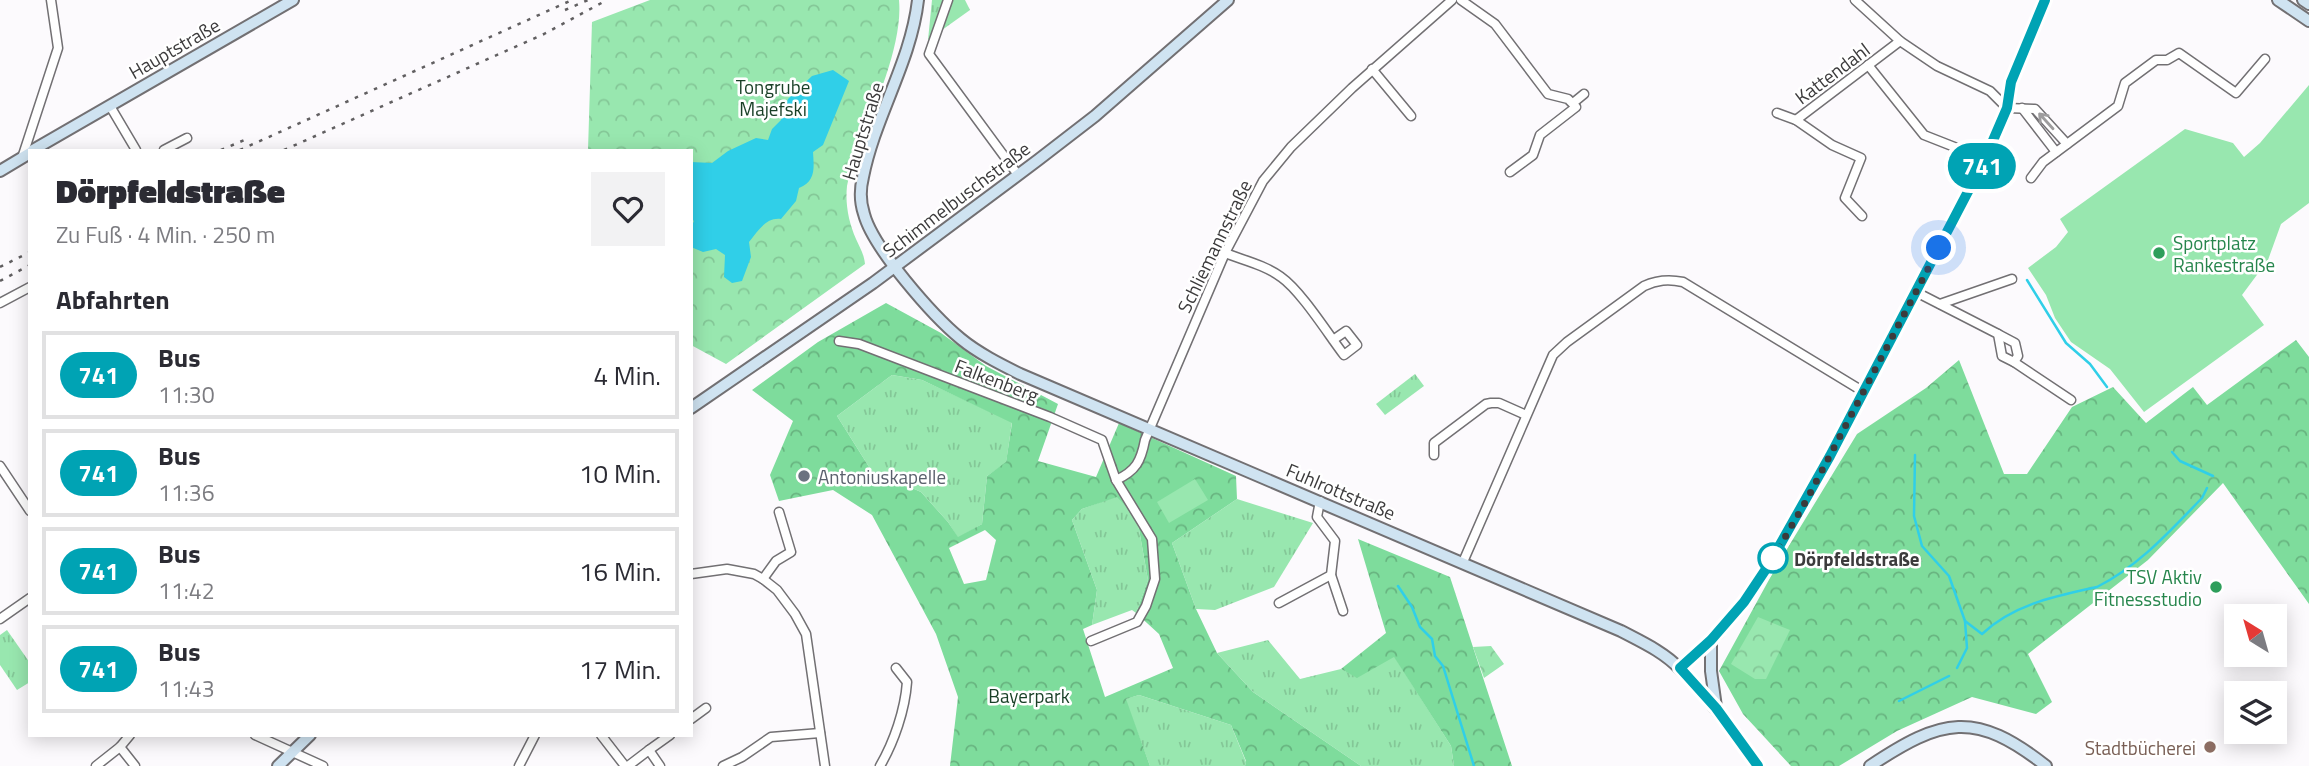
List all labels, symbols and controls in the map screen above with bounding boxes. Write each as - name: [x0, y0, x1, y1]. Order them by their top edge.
- street label: Hauptstraße: [123, 10, 225, 86]
- street label: Kattendahl: [1788, 35, 1876, 111]
- park label: Tongrube Majefski: [736, 72, 810, 123]
- street label: Hauptstraße: [833, 78, 891, 184]
- one-way arrow: [2038, 113, 2055, 130]
- street label: Schimmelbuschstraße: [876, 134, 1036, 264]
- line badge: 741: [1942, 143, 2022, 189]
- text: 741: [1962, 148, 2002, 184]
- text: Dörpfeldstraße: [56, 166, 285, 216]
- button: heart: [591, 172, 665, 246]
- street label: Schliemannstraße: [1169, 175, 1259, 317]
- text: Zu Fuß · 4 Min. · 250 m: [56, 217, 275, 252]
- place label: Sportplatz Rankestraße: [2173, 228, 2275, 279]
- your location: [1921, 230, 1956, 265]
- marker: Sportplatz Rankestraße: [2151, 245, 2167, 261]
- text: Abfahrten: [56, 280, 170, 319]
- text: Bus: [158, 338, 200, 377]
- street label: Falkenberg: [951, 351, 1043, 409]
- text: 4 Min.: [594, 356, 661, 395]
- text: 741: [78, 357, 119, 393]
- text: 11:30: [158, 377, 215, 412]
- text: Bus: [158, 436, 200, 475]
- text: 10 Min.: [579, 454, 661, 493]
- text: 741: [78, 455, 119, 491]
- street label: Fuhlrottstraße: [1282, 455, 1400, 527]
- place label: Antoniuskapelle: [818, 462, 946, 491]
- marker: Antoniuskapelle: [796, 468, 812, 484]
- text: 11:36: [158, 475, 215, 510]
- text: Bus: [158, 534, 200, 573]
- marker: Dörpfeldstraße: [1758, 543, 1788, 573]
- place label: Dörpfeldstraße: [1794, 544, 1920, 573]
- text: 16 Min.: [579, 552, 661, 591]
- text: 741: [78, 553, 119, 589]
- place label: TSV Aktiv Fitnessstudio: [2094, 562, 2202, 613]
- text: 11:42: [158, 573, 215, 608]
- marker: TSV Aktiv Fitnessstudio: [2208, 579, 2224, 595]
- north arrow: [2224, 604, 2287, 667]
- map controls: [2224, 604, 2287, 744]
- text: Bus: [158, 632, 200, 671]
- text: 17 Min.: [579, 650, 661, 689]
- text: 741: [78, 651, 119, 687]
- text: 11:43: [158, 671, 215, 706]
- park label: Bayerpark: [988, 681, 1070, 710]
- button: layers: [2224, 681, 2287, 744]
- place label: Stadtbücherei: [2085, 733, 2196, 762]
- marker: Stadtbücherei: [2202, 739, 2218, 755]

